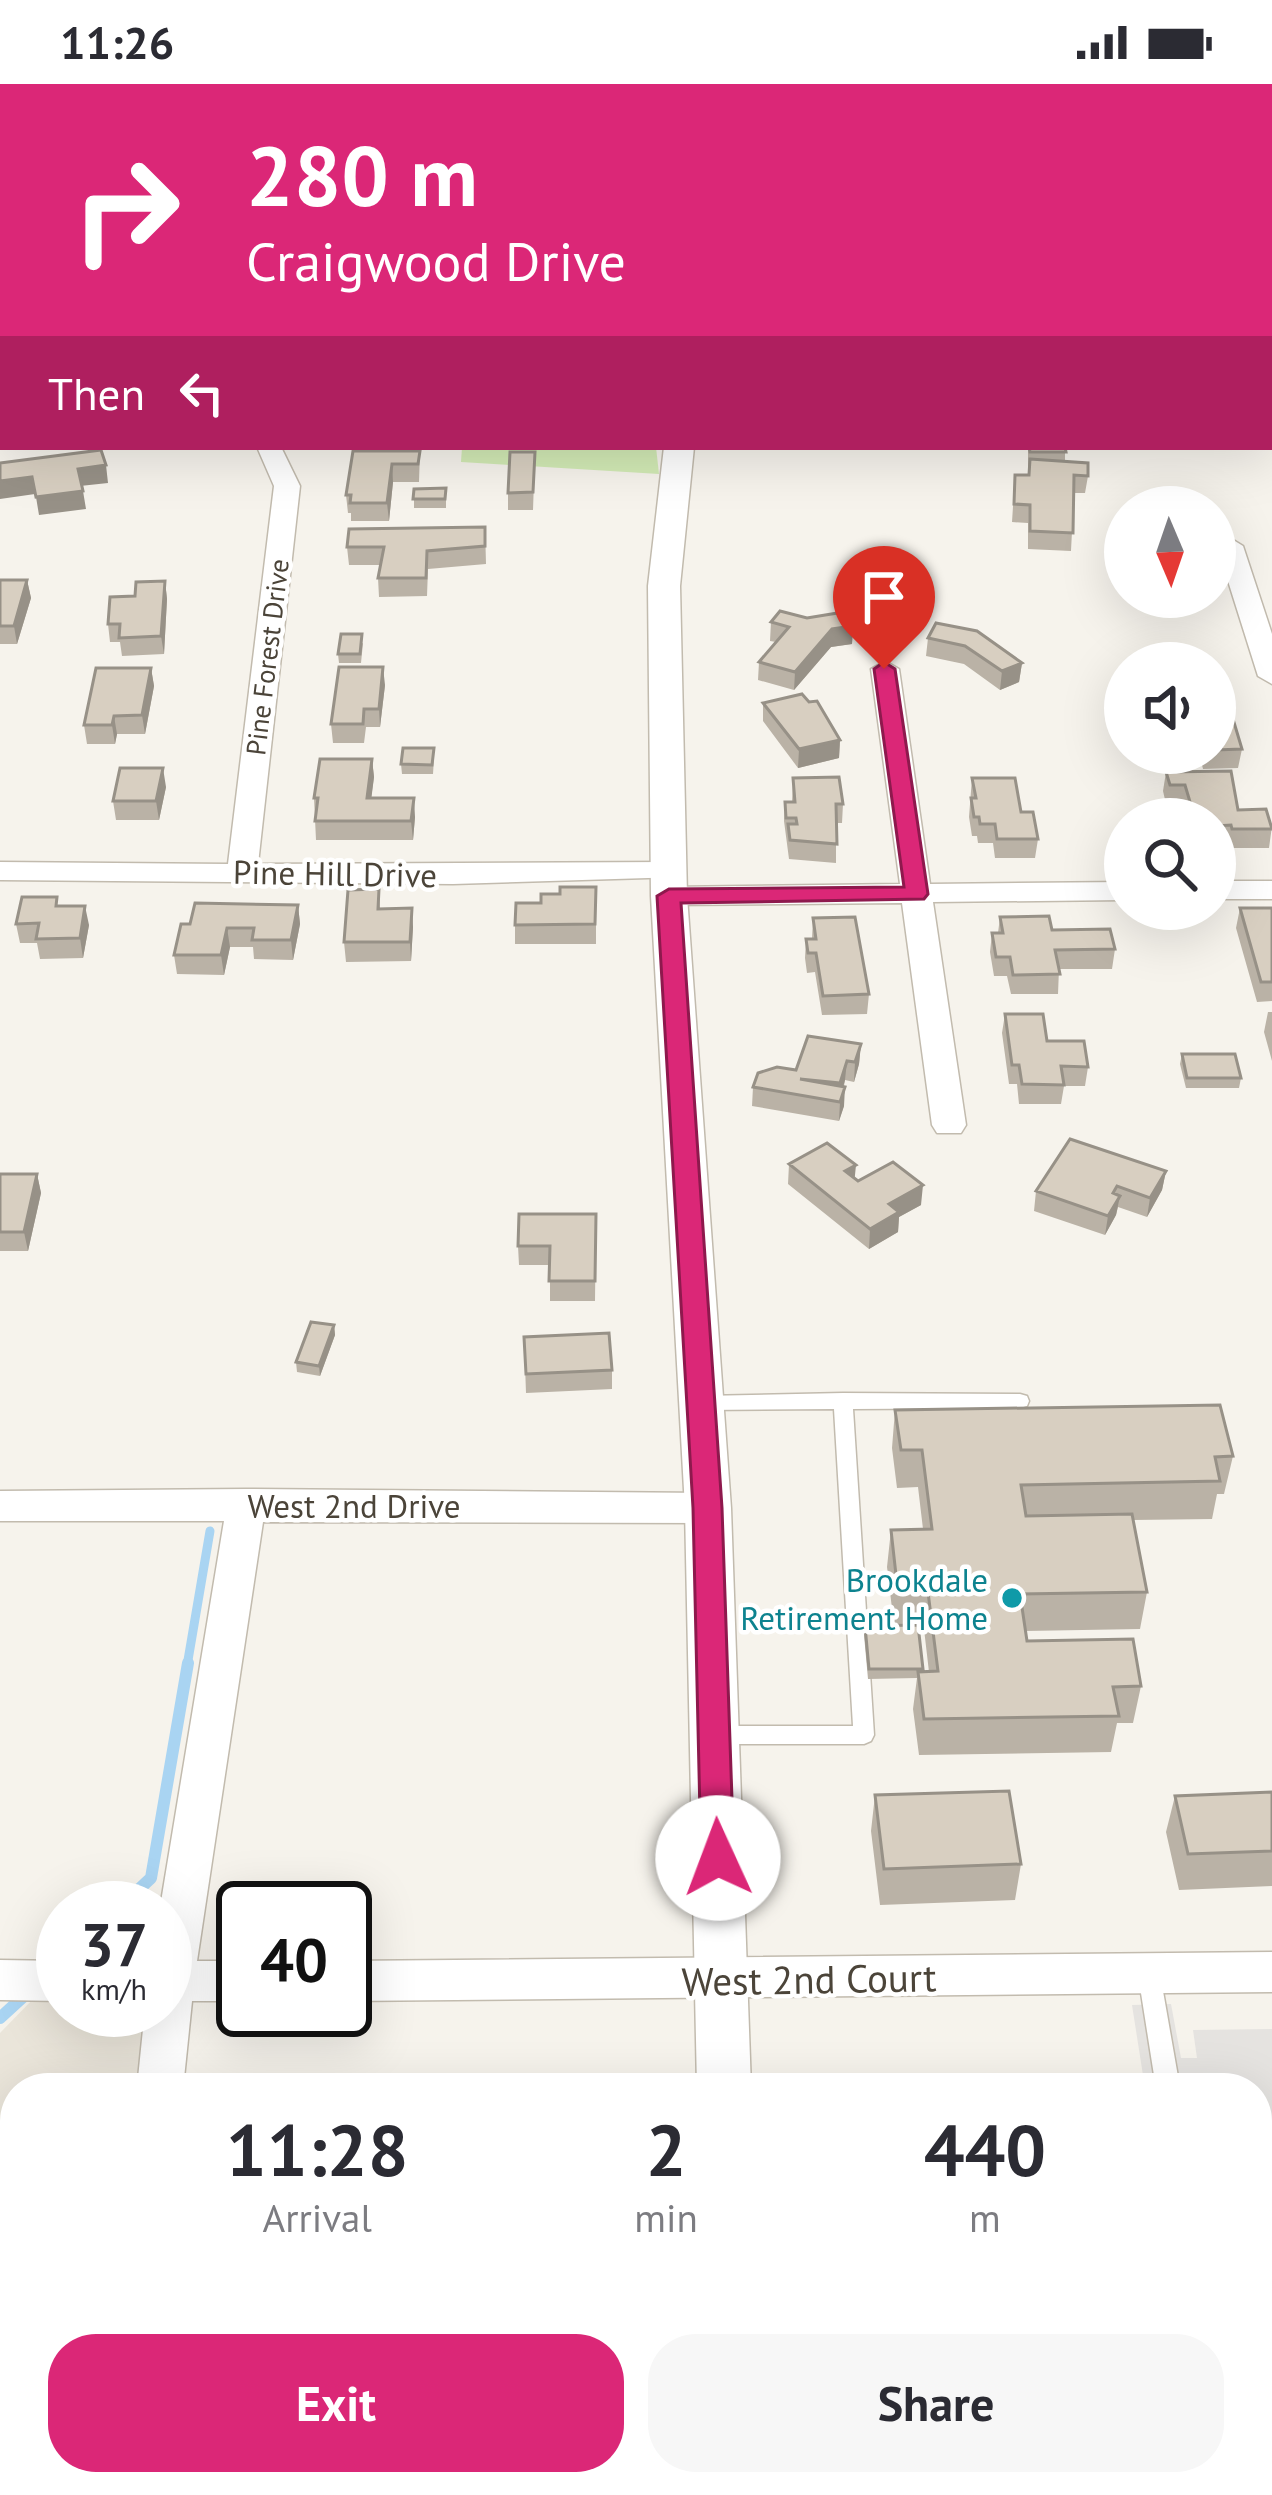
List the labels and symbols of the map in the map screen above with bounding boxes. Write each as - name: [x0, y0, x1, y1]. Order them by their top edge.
- north arrow: [1104, 486, 1236, 618]
- pin: [833, 546, 935, 669]
- street label: Pine Forest Drive: [238, 557, 296, 757]
- street label: Pine Hill Drive: [233, 850, 437, 896]
- street label: West 2nd Drive: [247, 1484, 461, 1527]
- place label: Brookdale Retirement Home: [740, 1558, 988, 1639]
- marker: Brookdale Retirement Home: [999, 1585, 1025, 1611]
- position arrow: [655, 1795, 781, 1921]
- speed limit sign: 40: [216, 1881, 372, 2037]
- street label: West 2nd Court: [681, 1951, 937, 2007]

